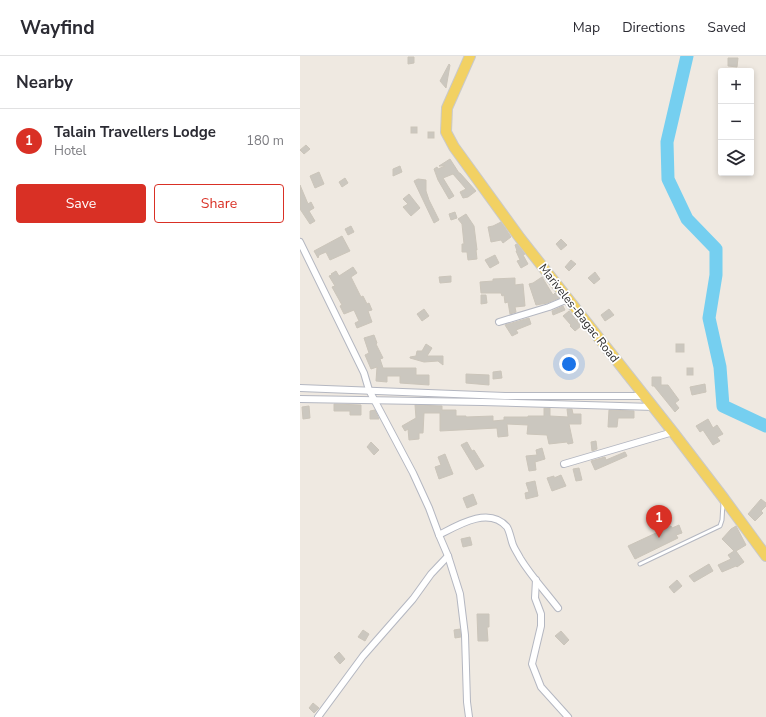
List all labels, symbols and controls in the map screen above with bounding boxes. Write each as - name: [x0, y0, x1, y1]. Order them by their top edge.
- text: Wayfind: [20, 15, 95, 41]
- text: Map: [573, 18, 600, 37]
- text: Directions: [622, 18, 685, 37]
- text: Saved: [707, 18, 746, 37]
- map controls: [718, 68, 754, 176]
- button: +: [718, 68, 754, 104]
- text: Nearby: [16, 71, 73, 94]
- button: −: [718, 104, 754, 140]
- text: Talain Travellers Lodge: [54, 122, 216, 142]
- text: 1: [25, 132, 33, 150]
- text: 180 m: [246, 132, 284, 150]
- button: layers: [718, 140, 754, 176]
- text: Hotel: [54, 142, 86, 160]
- button: Save: [16, 184, 146, 223]
- button: Share: [154, 184, 284, 223]
- street label: Mariveles-Bagac Road: [535, 260, 623, 366]
- your location: [559, 354, 579, 374]
- pin: 1: [646, 505, 672, 538]

